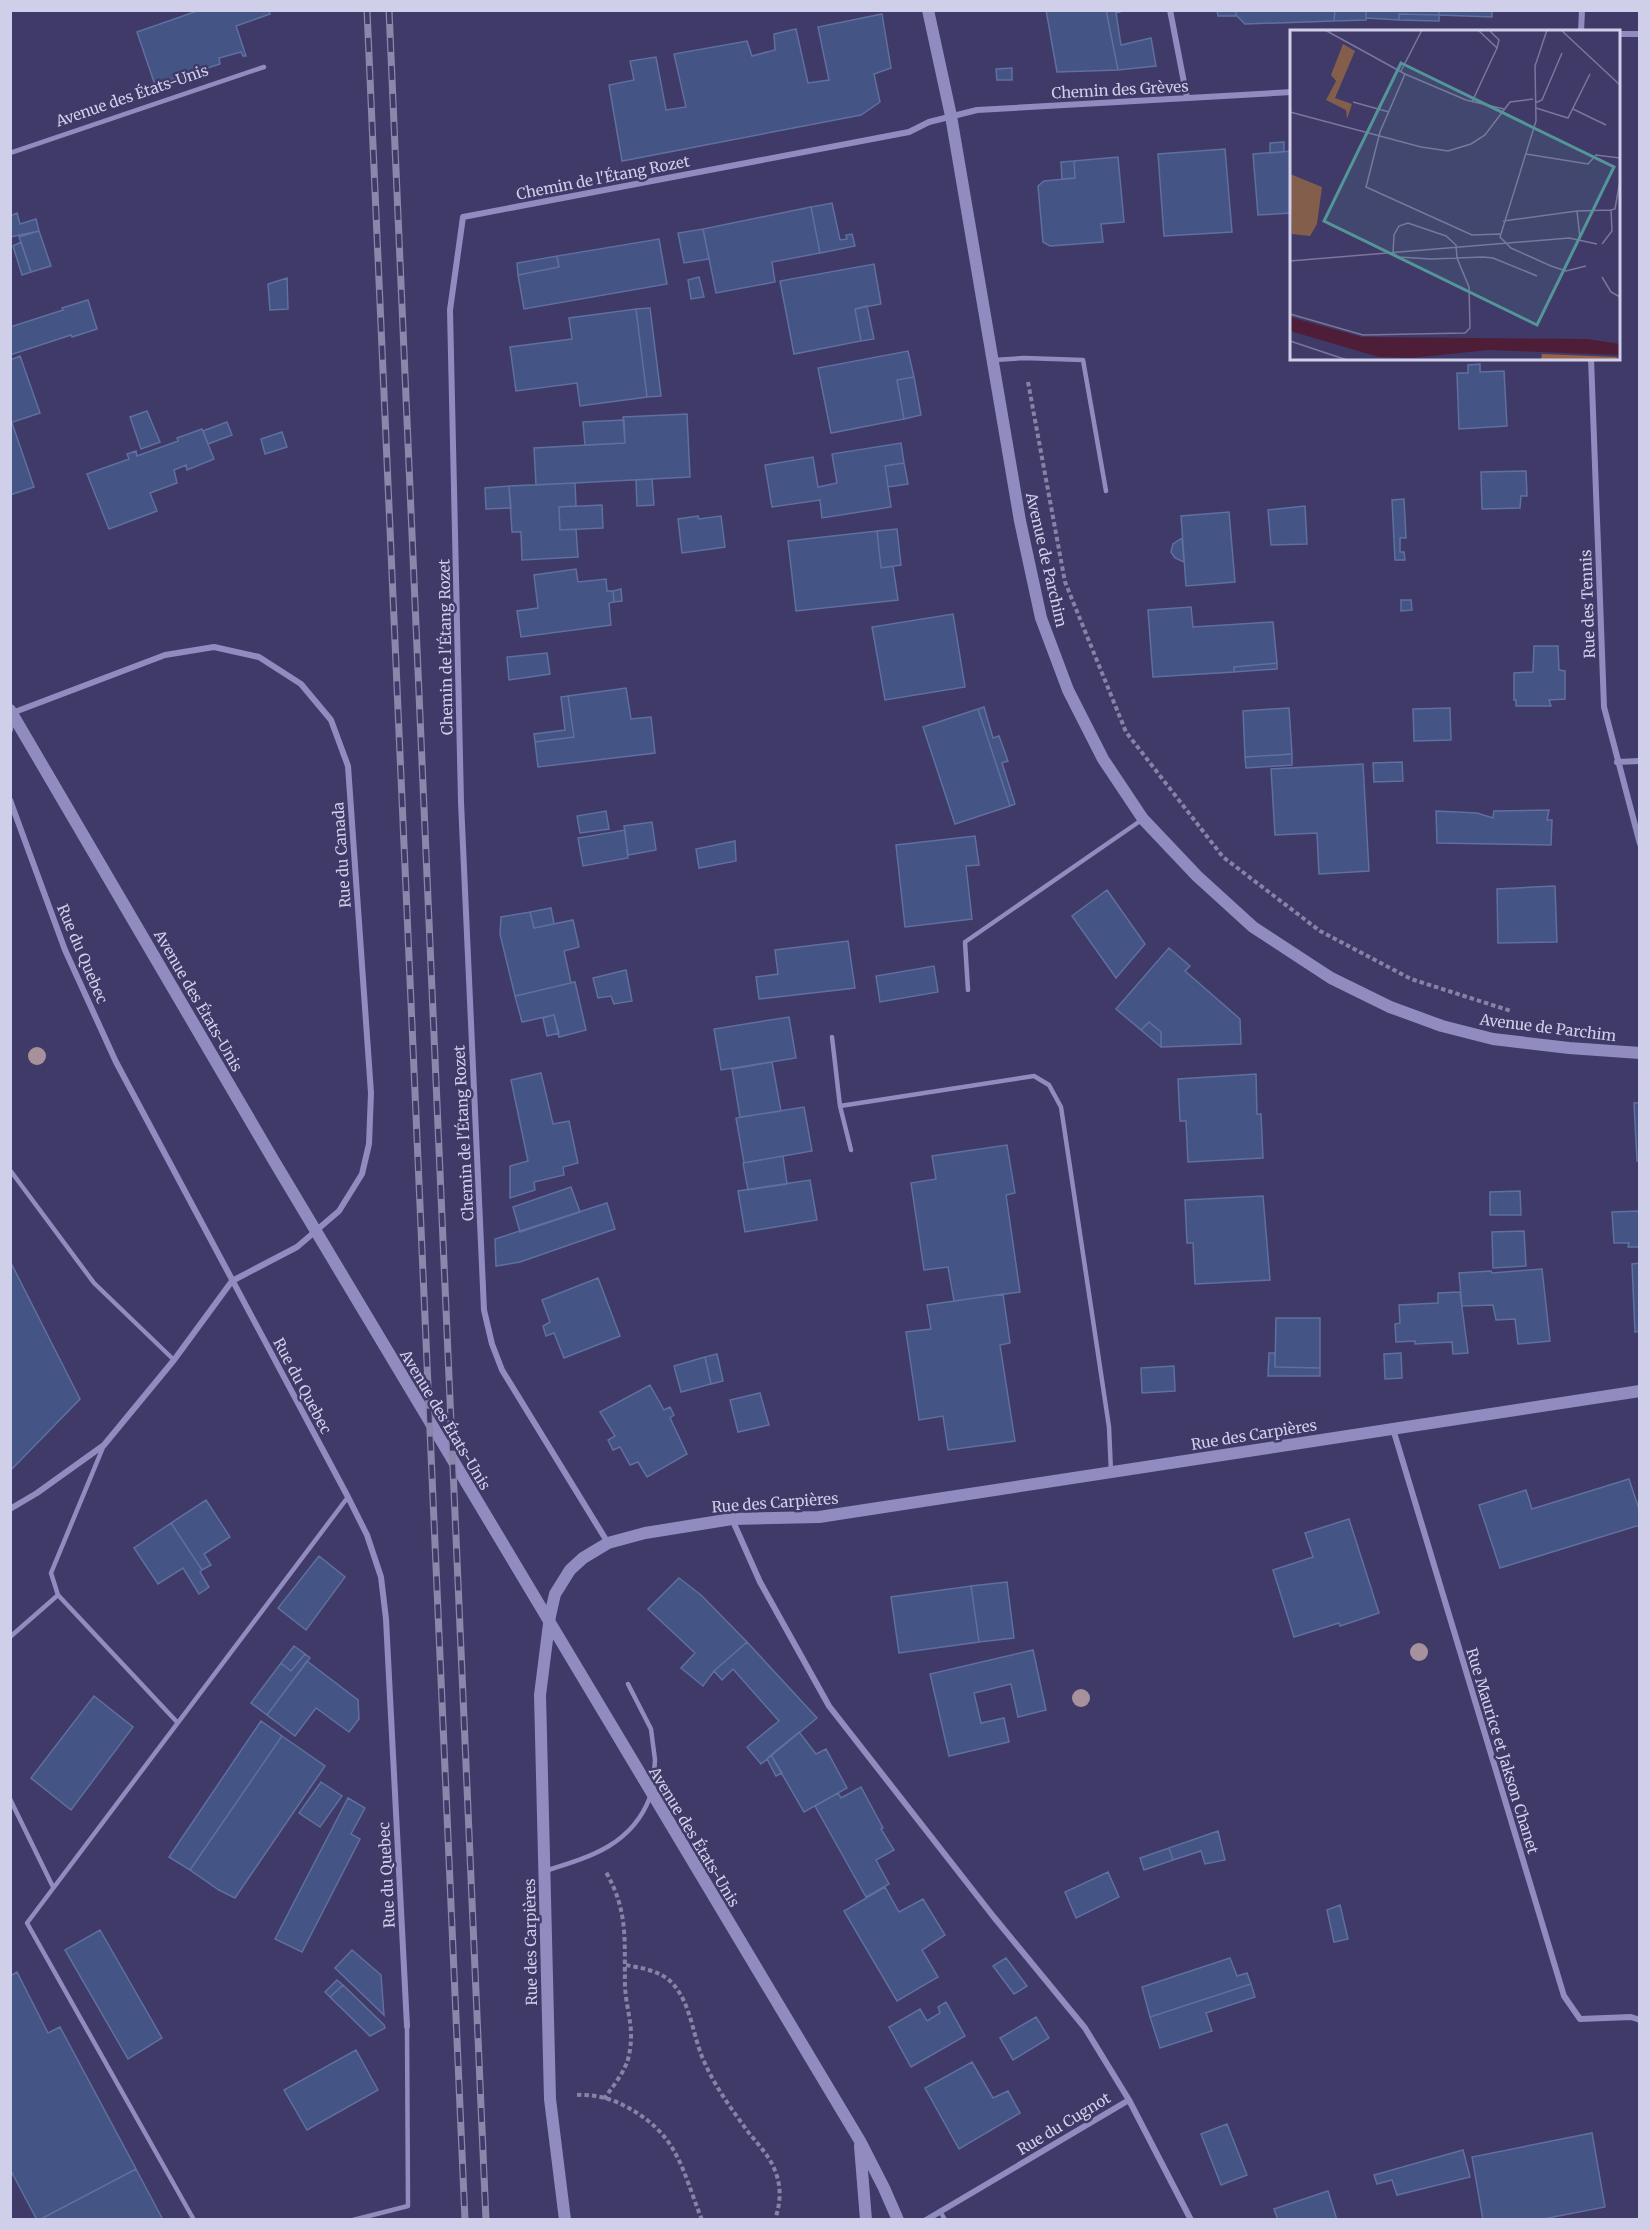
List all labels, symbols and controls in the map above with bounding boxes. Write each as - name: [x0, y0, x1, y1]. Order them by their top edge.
- inset map: [1290, 30, 1620, 360]
- street label: Avenue des États-Unis: [52, 60, 211, 131]
- street label: Chemin des Grèves: [1051, 76, 1189, 103]
- street label: Chemin de l'Étang Rozet: [514, 150, 691, 204]
- street label: Avenue de Parchim: [1022, 490, 1071, 629]
- street label: Rue des Tennis: [1576, 549, 1599, 659]
- street label: Chemin de l'Étang Rozet: [433, 559, 457, 735]
- street label: Rue du Canada: [328, 801, 355, 909]
- street label: Rue du Quebec: [53, 901, 112, 1007]
- street label: Avenue des États-Unis: [150, 925, 248, 1075]
- street label: Avenue de Parchim: [1478, 1010, 1618, 1045]
- street label: Chemin de l'Étang Rozet: [448, 1044, 478, 1222]
- street label: Rue du Quebec: [269, 1334, 336, 1437]
- street label: Avenue des États-Unis: [396, 1345, 496, 1493]
- street label: Rue des Carpières: [1190, 1415, 1318, 1454]
- street label: Rue des Carpières: [711, 1489, 839, 1516]
- street label: Rue Maurice et Jakson Chanet: [1462, 1646, 1543, 1856]
- street label: Avenue des États-Unis: [645, 1762, 745, 1910]
- street label: Rue du Quebec: [374, 1821, 399, 1929]
- street label: Rue des Carpières: [520, 1878, 541, 2006]
- street label: Rue du Cugnot: [1014, 2088, 1114, 2159]

